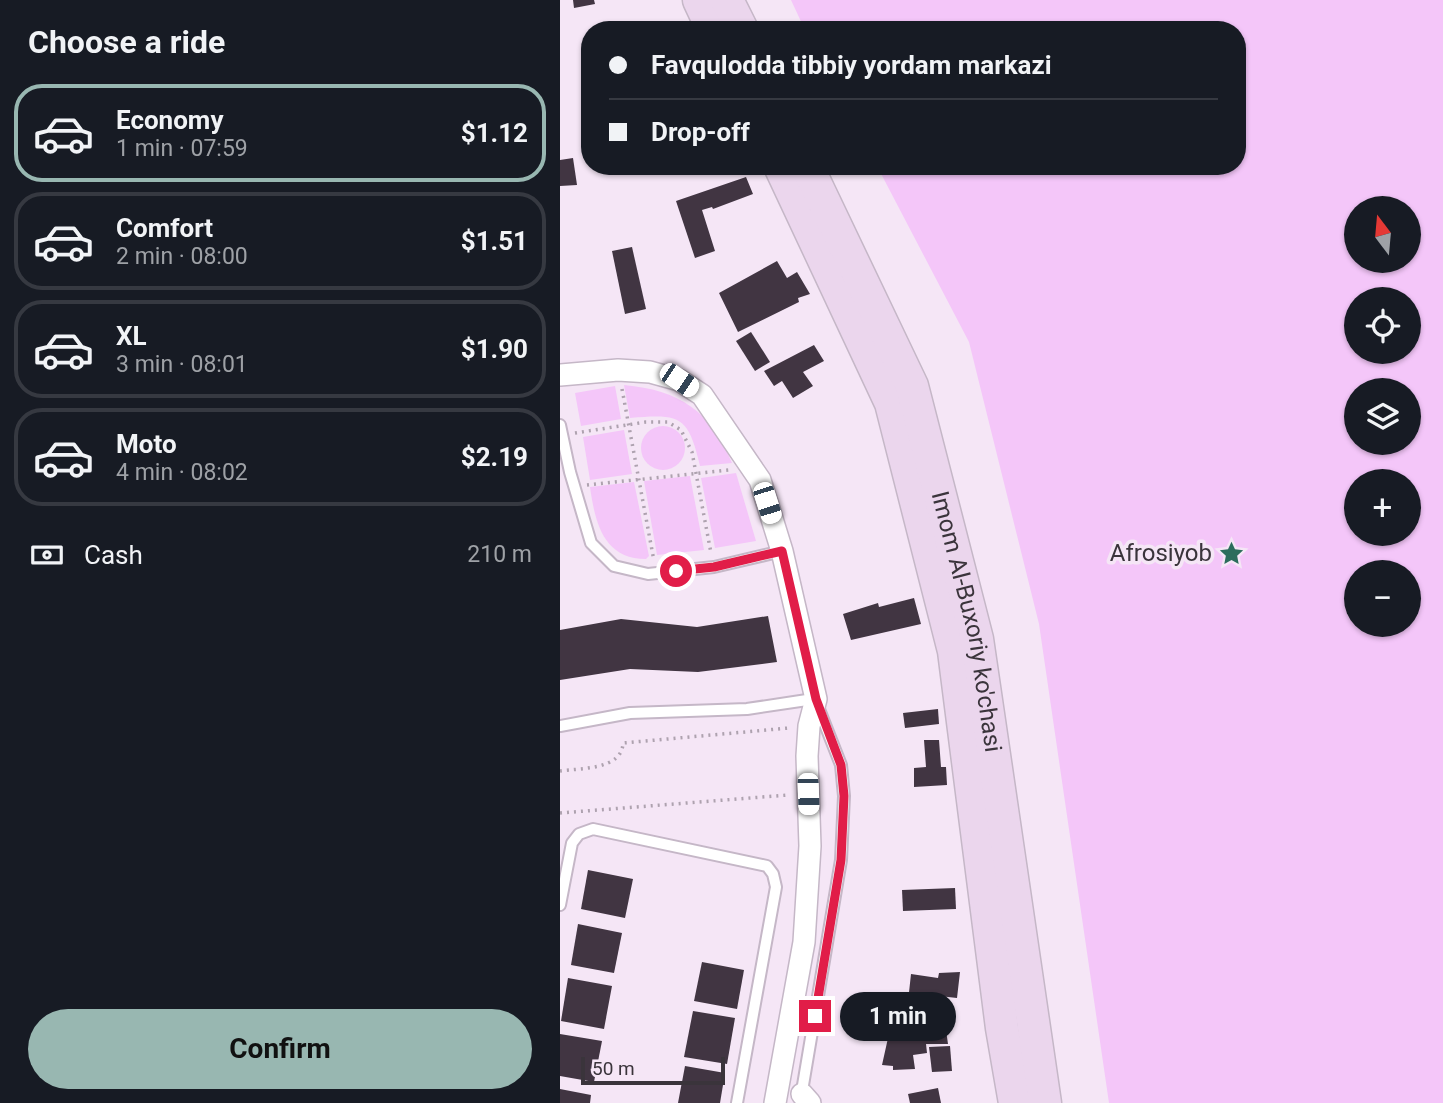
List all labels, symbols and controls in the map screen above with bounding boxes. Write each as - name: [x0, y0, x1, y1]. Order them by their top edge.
- text: Choose a ride: [28, 23, 225, 61]
- text: Favqulodda tibbiy yordam markazi: [651, 50, 1052, 80]
- icon: car: [32, 102, 95, 165]
- text: Economy: [116, 105, 223, 135]
- text: Drop-off: [651, 117, 750, 147]
- text: $1.12: [461, 118, 528, 148]
- text: 1 min · 07:59: [116, 135, 248, 162]
- north arrow: [1344, 196, 1421, 273]
- map controls: [1344, 196, 1421, 637]
- icon: car: [32, 210, 95, 273]
- text: Comfort: [116, 213, 213, 243]
- text: $1.51: [461, 226, 528, 256]
- text: 2 min · 08:00: [116, 243, 248, 270]
- button: locate: [1344, 287, 1421, 364]
- icon: car: [32, 318, 95, 381]
- text: XL: [116, 321, 147, 351]
- text: $1.90: [461, 334, 528, 364]
- text: 3 min · 08:01: [116, 351, 248, 378]
- car: [656, 360, 703, 400]
- button: layers: [1344, 378, 1421, 455]
- icon: car: [32, 426, 95, 489]
- text: Moto: [116, 429, 177, 459]
- text: $2.19: [461, 442, 528, 472]
- text: 4 min · 08:02: [116, 459, 248, 486]
- button: +: [1344, 469, 1421, 546]
- car: [751, 480, 784, 526]
- street label: Imom Al-Buxoriy ko'chasi: [926, 488, 1007, 754]
- icon: cash: [28, 536, 66, 574]
- place label: Afrosiyob: [1110, 539, 1212, 567]
- place icon: Afrosiyob: [1218, 539, 1246, 567]
- text: Cash: [84, 540, 143, 570]
- text: 210 m: [467, 541, 532, 568]
- route start: [660, 555, 692, 587]
- button: −: [1344, 560, 1421, 637]
- car: [797, 773, 820, 815]
- callout: 1 min: [840, 992, 955, 1040]
- route end: [799, 1000, 831, 1032]
- text: 1 min: [869, 1003, 927, 1030]
- button: Confirm: [28, 1009, 532, 1089]
- scale bar: [581, 1054, 724, 1086]
- text: 50 m: [592, 1057, 635, 1080]

